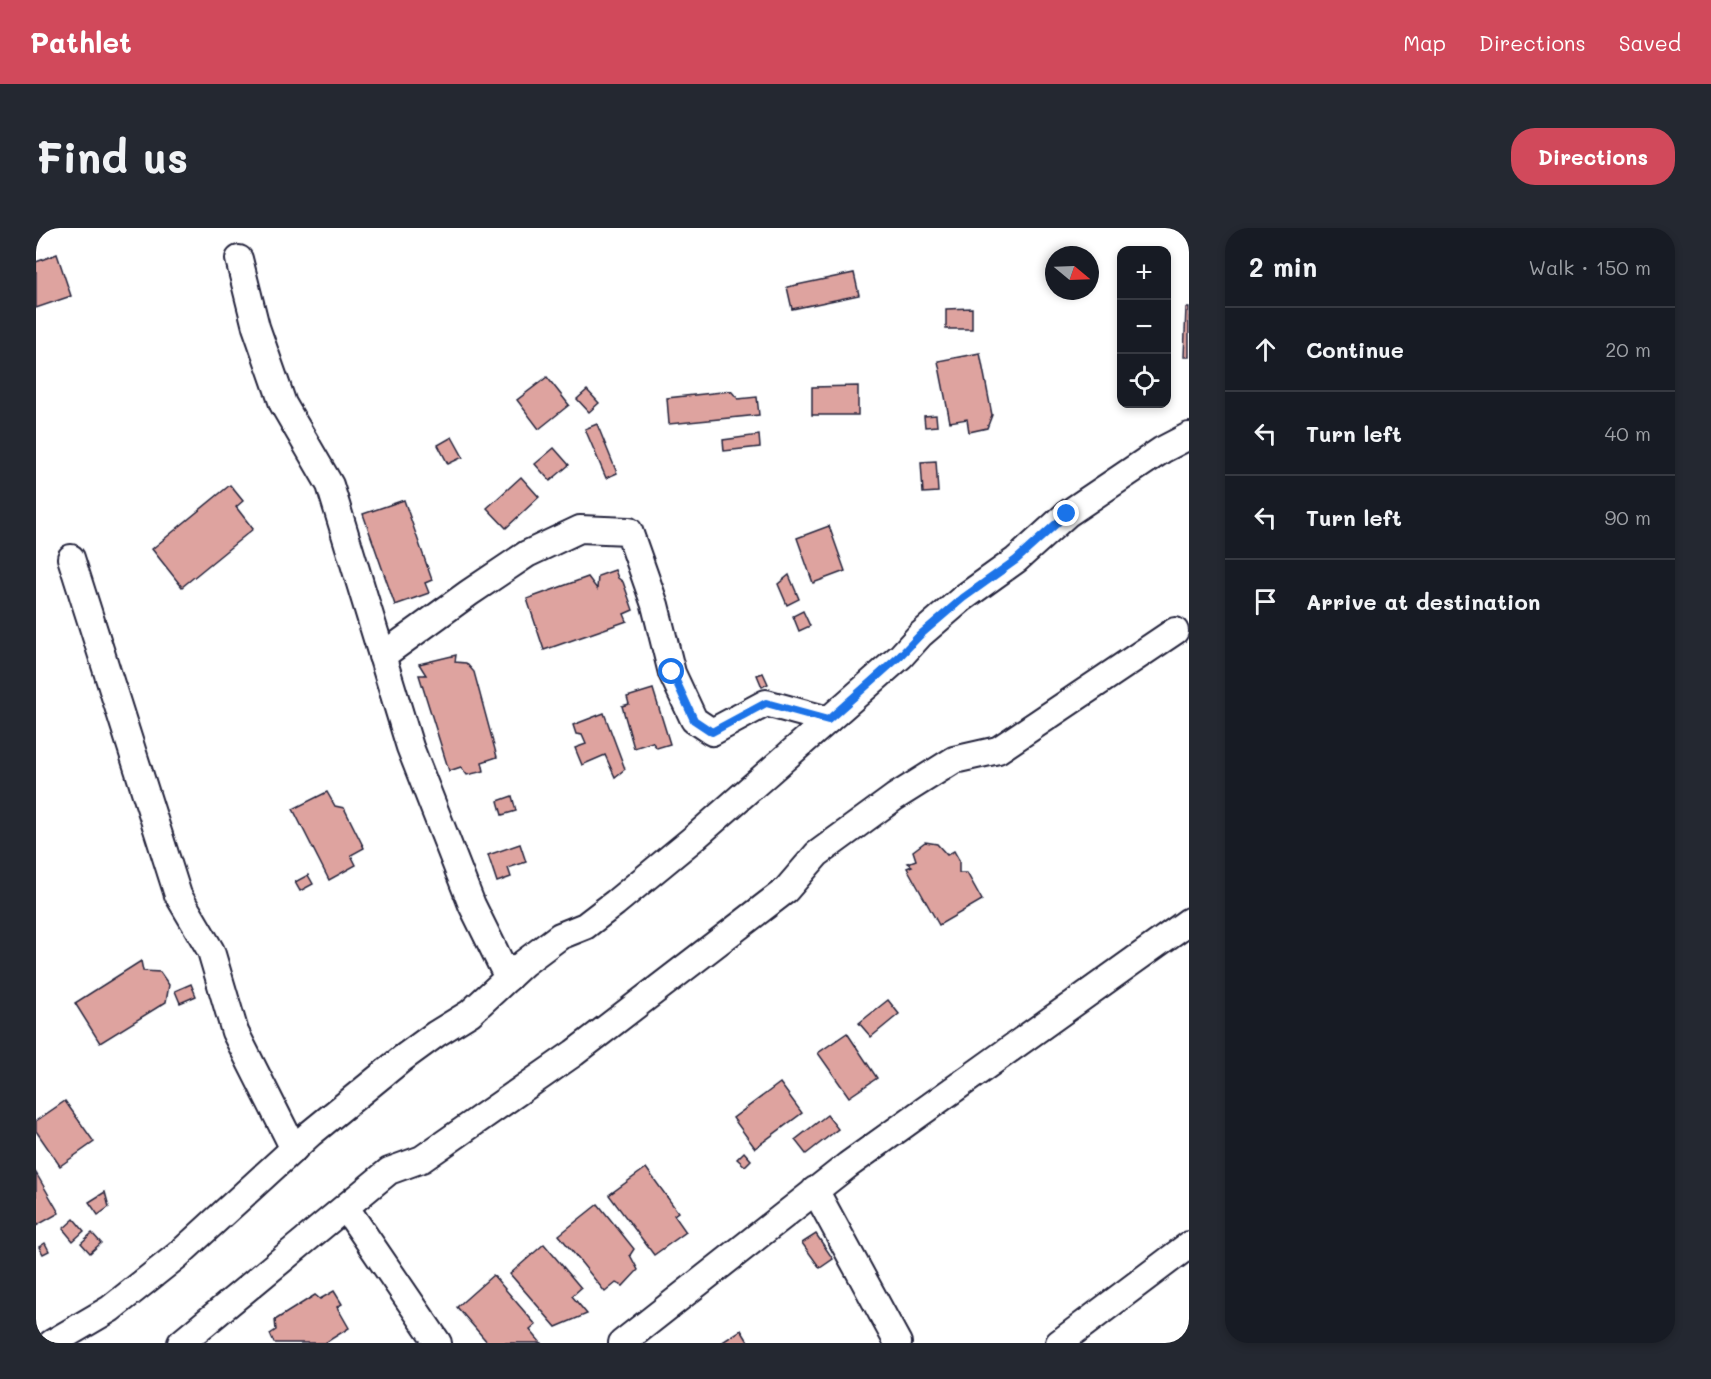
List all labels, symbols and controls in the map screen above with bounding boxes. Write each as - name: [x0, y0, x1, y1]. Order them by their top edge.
- text: Pathlet: [30, 24, 132, 60]
- text: Map: [1403, 29, 1446, 56]
- text: Directions: [1479, 29, 1586, 56]
- text: Saved: [1619, 29, 1681, 56]
- button: Directions: [1511, 128, 1675, 185]
- text: Find us: [36, 129, 188, 184]
- north arrow: [1045, 246, 1099, 300]
- map controls: [1117, 246, 1171, 408]
- button: +: [1117, 246, 1171, 300]
- text: 2 min: [1249, 250, 1317, 284]
- text: Walk · 150 m: [1529, 254, 1651, 280]
- button: −: [1117, 300, 1171, 354]
- icon: ahead: [1249, 333, 1282, 366]
- text: Continue: [1306, 335, 1404, 364]
- text: 20 m: [1605, 336, 1651, 362]
- button: locate: [1117, 354, 1171, 408]
- icon: left: [1249, 417, 1282, 450]
- text: Turn left: [1306, 419, 1402, 448]
- text: 40 m: [1605, 420, 1651, 446]
- route end: [1053, 500, 1079, 526]
- icon: left: [1249, 501, 1282, 534]
- text: Turn left: [1306, 503, 1402, 532]
- text: 90 m: [1605, 504, 1651, 530]
- icon: arrive: [1249, 585, 1282, 618]
- text: Arrive at destination: [1306, 587, 1541, 616]
- route start: [658, 658, 684, 684]

